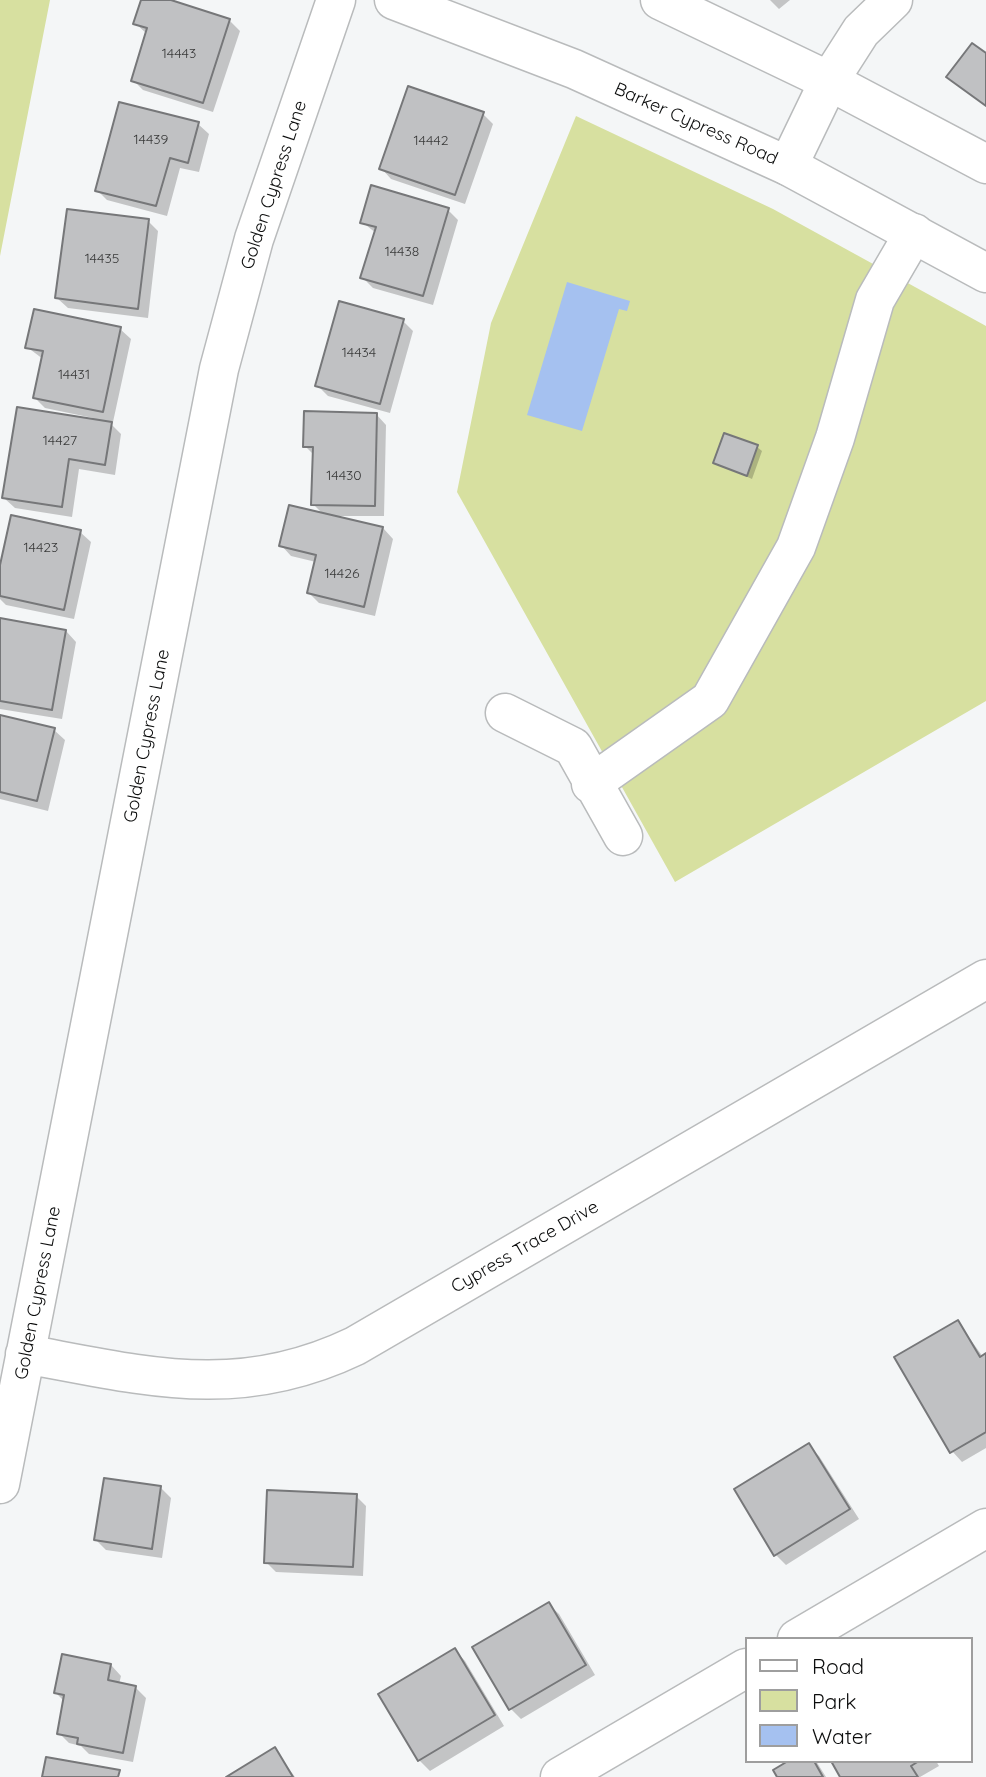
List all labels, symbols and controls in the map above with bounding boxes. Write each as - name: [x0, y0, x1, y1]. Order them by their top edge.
- house number: 14443: [162, 46, 196, 62]
- street label: Barker Cypress Road: [611, 78, 781, 170]
- street label: Golden Cypress Lane: [237, 98, 311, 272]
- house number: 14439: [134, 132, 168, 148]
- house number: 14442: [414, 133, 448, 149]
- house number: 14438: [385, 244, 419, 260]
- house number: 14435: [85, 251, 119, 267]
- house number: 14434: [342, 345, 376, 361]
- house number: 14431: [58, 367, 90, 383]
- house number: 14427: [43, 433, 77, 449]
- house number: 14430: [326, 468, 362, 484]
- house number: 14423: [24, 540, 58, 556]
- house number: 14426: [324, 566, 360, 582]
- street label: Golden Cypress Lane: [120, 647, 174, 825]
- street label: Cypress Trace Drive: [447, 1196, 603, 1298]
- street label: Golden Cypress Lane: [11, 1204, 65, 1382]
- legend: [744, 1637, 972, 1763]
- text: Road: [812, 1653, 864, 1679]
- text: Park: [812, 1688, 856, 1714]
- text: Water: [812, 1723, 872, 1749]

